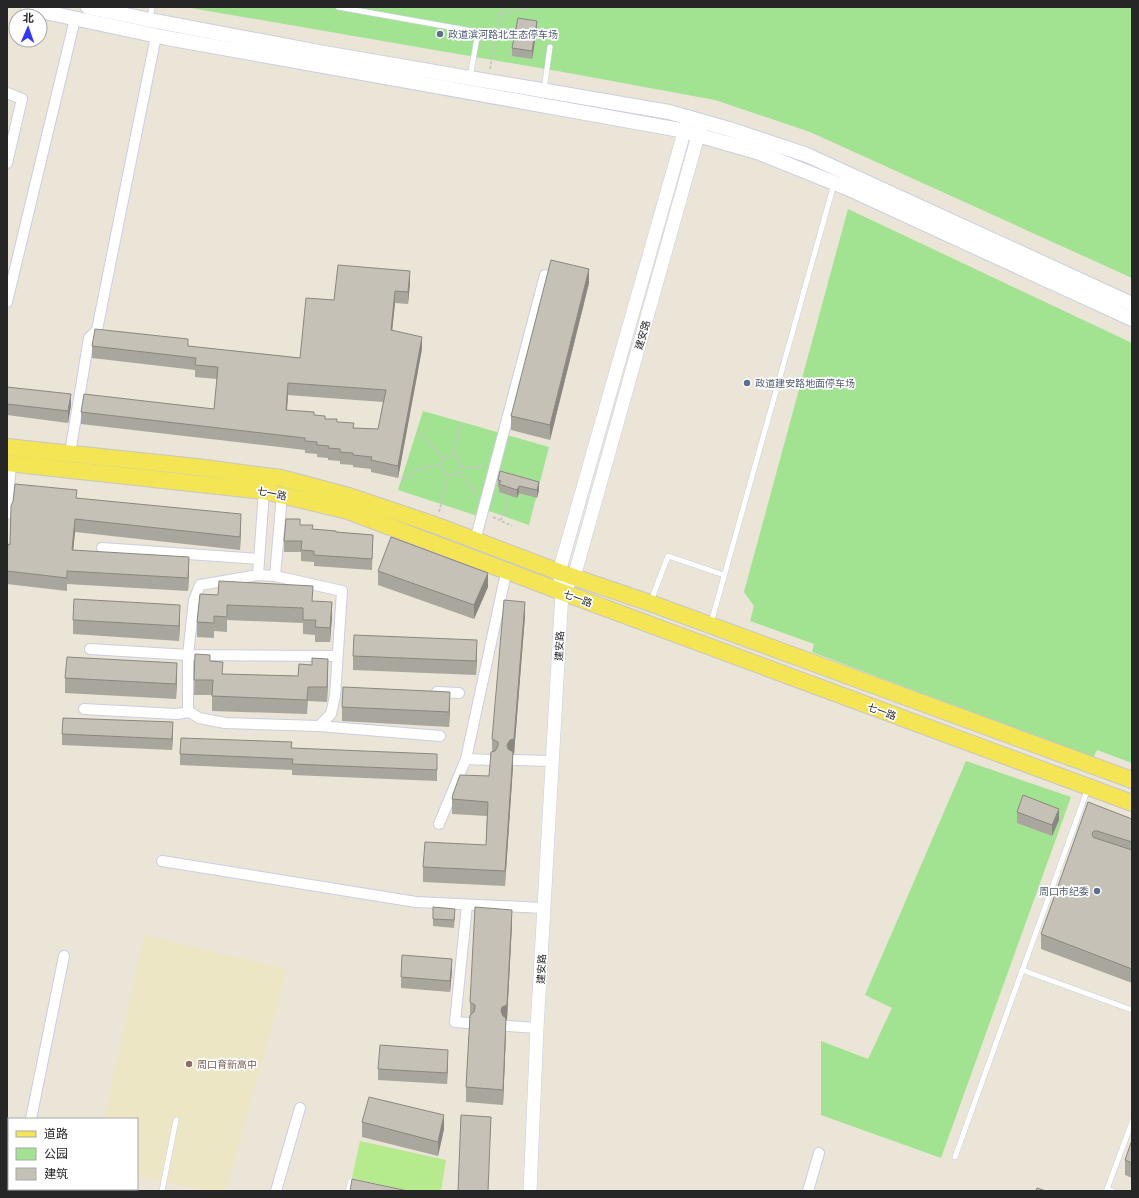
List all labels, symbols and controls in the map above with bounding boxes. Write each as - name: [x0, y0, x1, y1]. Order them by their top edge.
- north arrow: [8, 8, 48, 48]
- text: 北: [23, 12, 34, 24]
- marker: 政道滨河路北生态停车场: [435, 29, 445, 39]
- place label: 政道滨河路北生态停车场: [448, 29, 558, 40]
- street label: 建安路: [633, 319, 652, 351]
- marker: 政道建安路地面停车场: [742, 378, 752, 388]
- place label: 政道建安路地面停车场: [755, 378, 855, 389]
- street label: 七一路: [256, 485, 288, 502]
- street label: 七一路: [562, 588, 594, 609]
- street label: 建安路: [553, 631, 566, 661]
- street label: 七一路: [866, 701, 898, 722]
- place label: 周口市纪委: [1039, 886, 1089, 897]
- marker: 周口市纪委: [1092, 886, 1102, 896]
- street label: 建安路: [535, 954, 548, 984]
- marker: 周口育新高中: [184, 1059, 194, 1069]
- place label: 周口育新高中: [197, 1059, 257, 1070]
- legend: [8, 1118, 138, 1190]
- text: 道路: [44, 1127, 68, 1141]
- text: 公园: [44, 1147, 68, 1161]
- text: 建筑: [44, 1167, 68, 1181]

